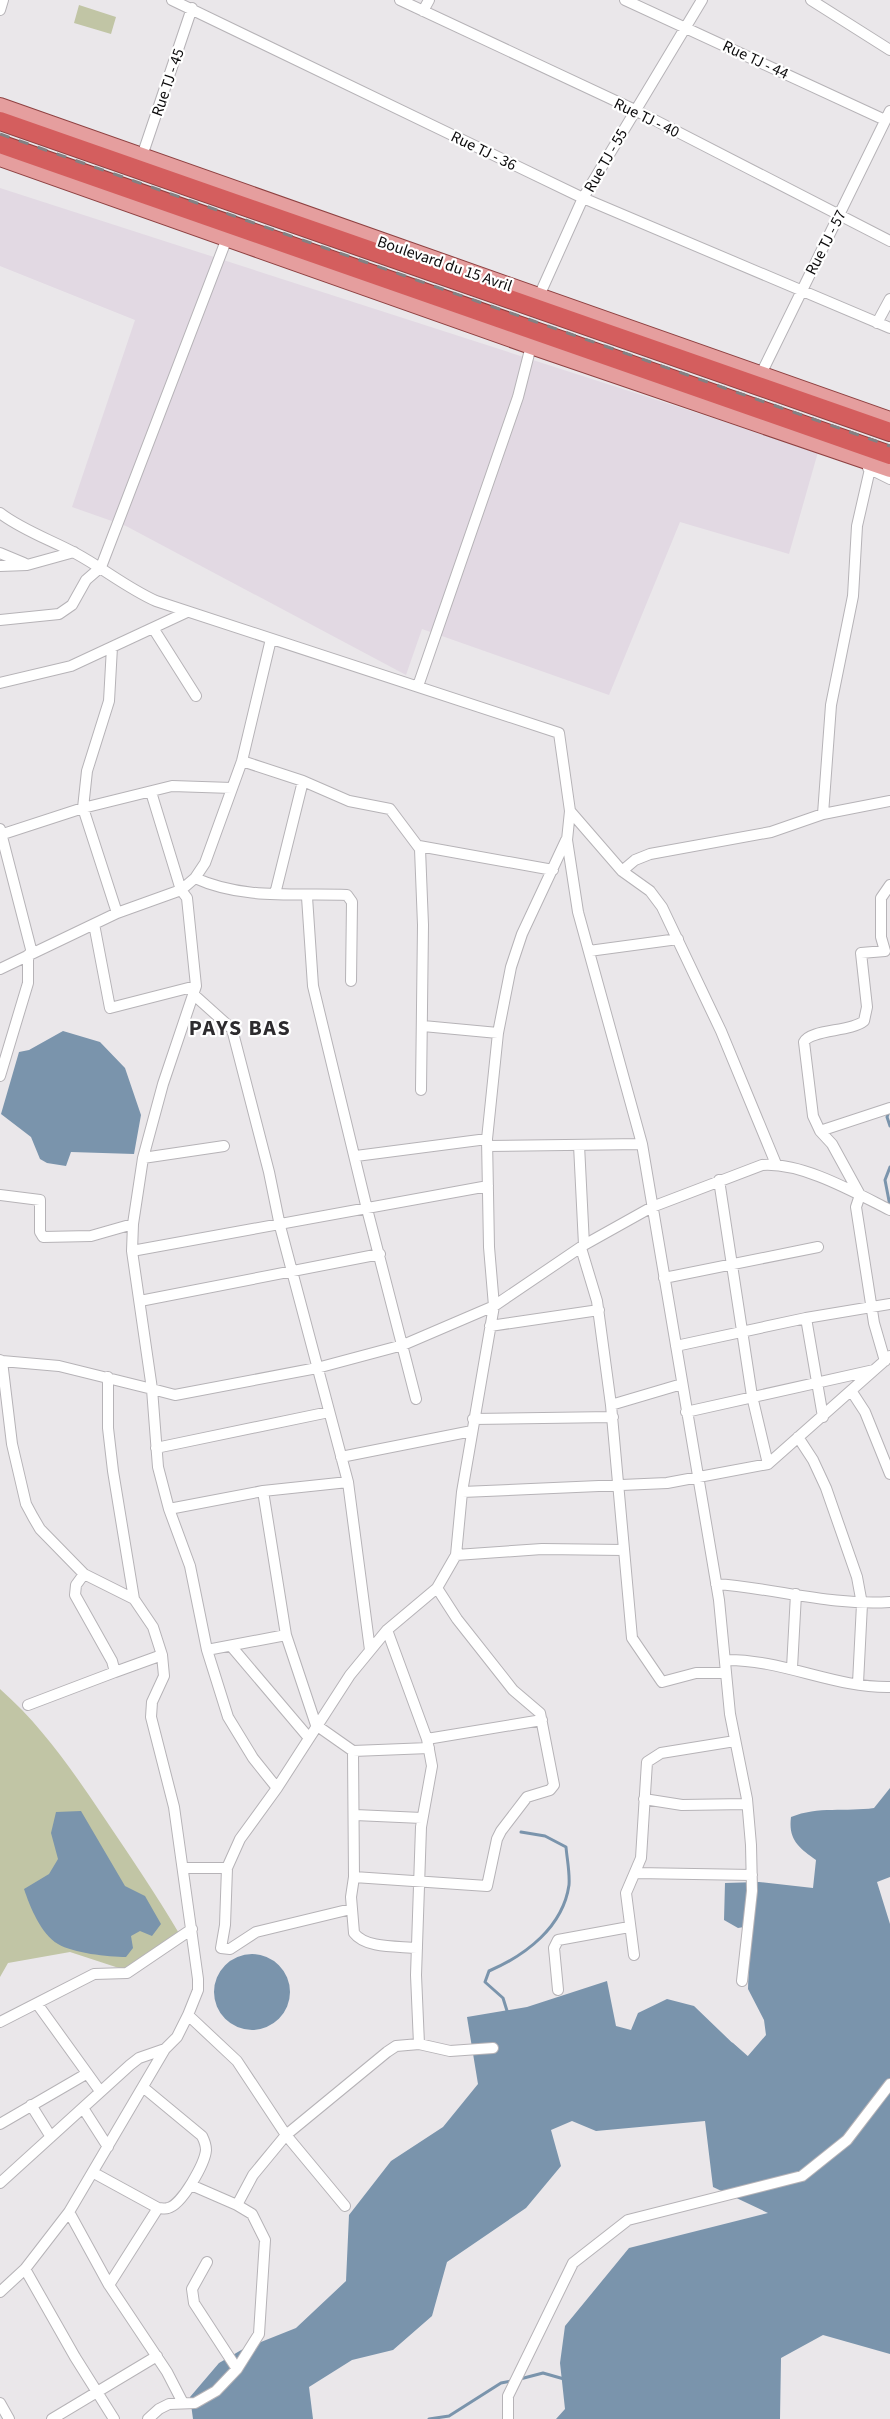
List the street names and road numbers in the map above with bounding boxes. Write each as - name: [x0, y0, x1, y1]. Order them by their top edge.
- street label: Rue TJ - 44: [719, 35, 792, 85]
- street label: Rue TJ - 45: [146, 45, 190, 119]
- street label: Rue TJ - 40: [610, 93, 683, 143]
- street label: Rue TJ - 55: [579, 124, 633, 197]
- street label: Rue TJ - 36: [447, 126, 520, 176]
- street label: Rue TJ - 57: [800, 206, 852, 279]
- street label: Boulevard du 15 Avril: [374, 231, 515, 297]

